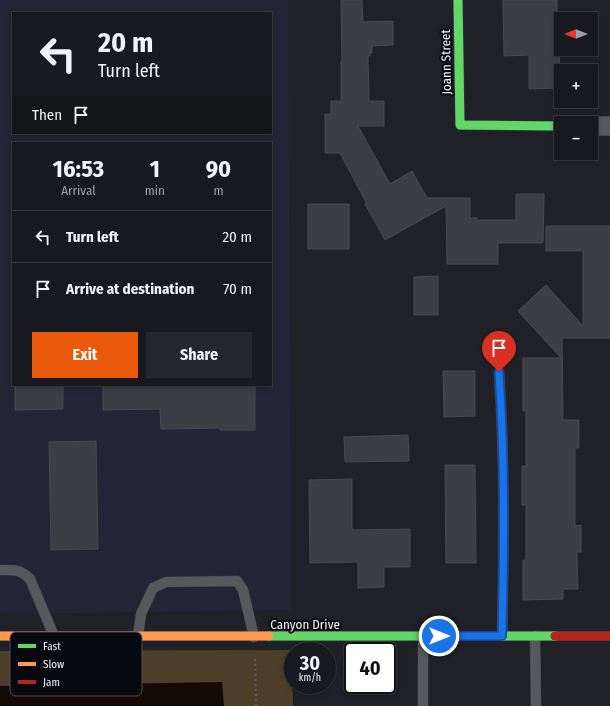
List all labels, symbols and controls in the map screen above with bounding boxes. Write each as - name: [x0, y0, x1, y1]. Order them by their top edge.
- north arrow: [554, 12, 598, 56]
- map controls: [554, 12, 598, 160]
- text: 20 m: [98, 26, 153, 59]
- icon: left: [32, 28, 84, 80]
- street label: Joann Street: [438, 28, 454, 95]
- text: Turn left: [98, 60, 160, 82]
- button: +: [554, 64, 598, 108]
- icon: arrive: [70, 104, 92, 126]
- text: Then: [32, 106, 62, 124]
- button: −: [554, 116, 598, 160]
- text: 16:53: [53, 155, 104, 183]
- text: 1: [150, 155, 160, 183]
- text: 90: [206, 155, 231, 183]
- text: Arrival: [61, 183, 96, 198]
- text: min: [145, 183, 165, 198]
- text: m: [213, 183, 223, 198]
- icon: left: [32, 226, 54, 248]
- text: Turn left: [66, 228, 119, 246]
- text: 20 m: [223, 228, 252, 246]
- icon: arrive: [32, 278, 54, 300]
- text: Arrive at destination: [66, 280, 194, 298]
- text: 70 m: [223, 280, 252, 298]
- pin: [482, 331, 516, 372]
- button: Exit: [32, 332, 138, 378]
- button: Share: [146, 332, 252, 378]
- icon: arrive: [488, 337, 510, 359]
- position arrow: [418, 615, 460, 657]
- street label: Canyon Drive: [270, 617, 340, 632]
- legend: [10, 632, 142, 696]
- text: Fast: [43, 640, 61, 653]
- speed limit sign: 40: [344, 642, 396, 694]
- text: 30: [300, 651, 320, 675]
- text: Slow: [43, 658, 64, 671]
- text: km/h: [299, 672, 321, 684]
- text: Jam: [43, 676, 60, 689]

